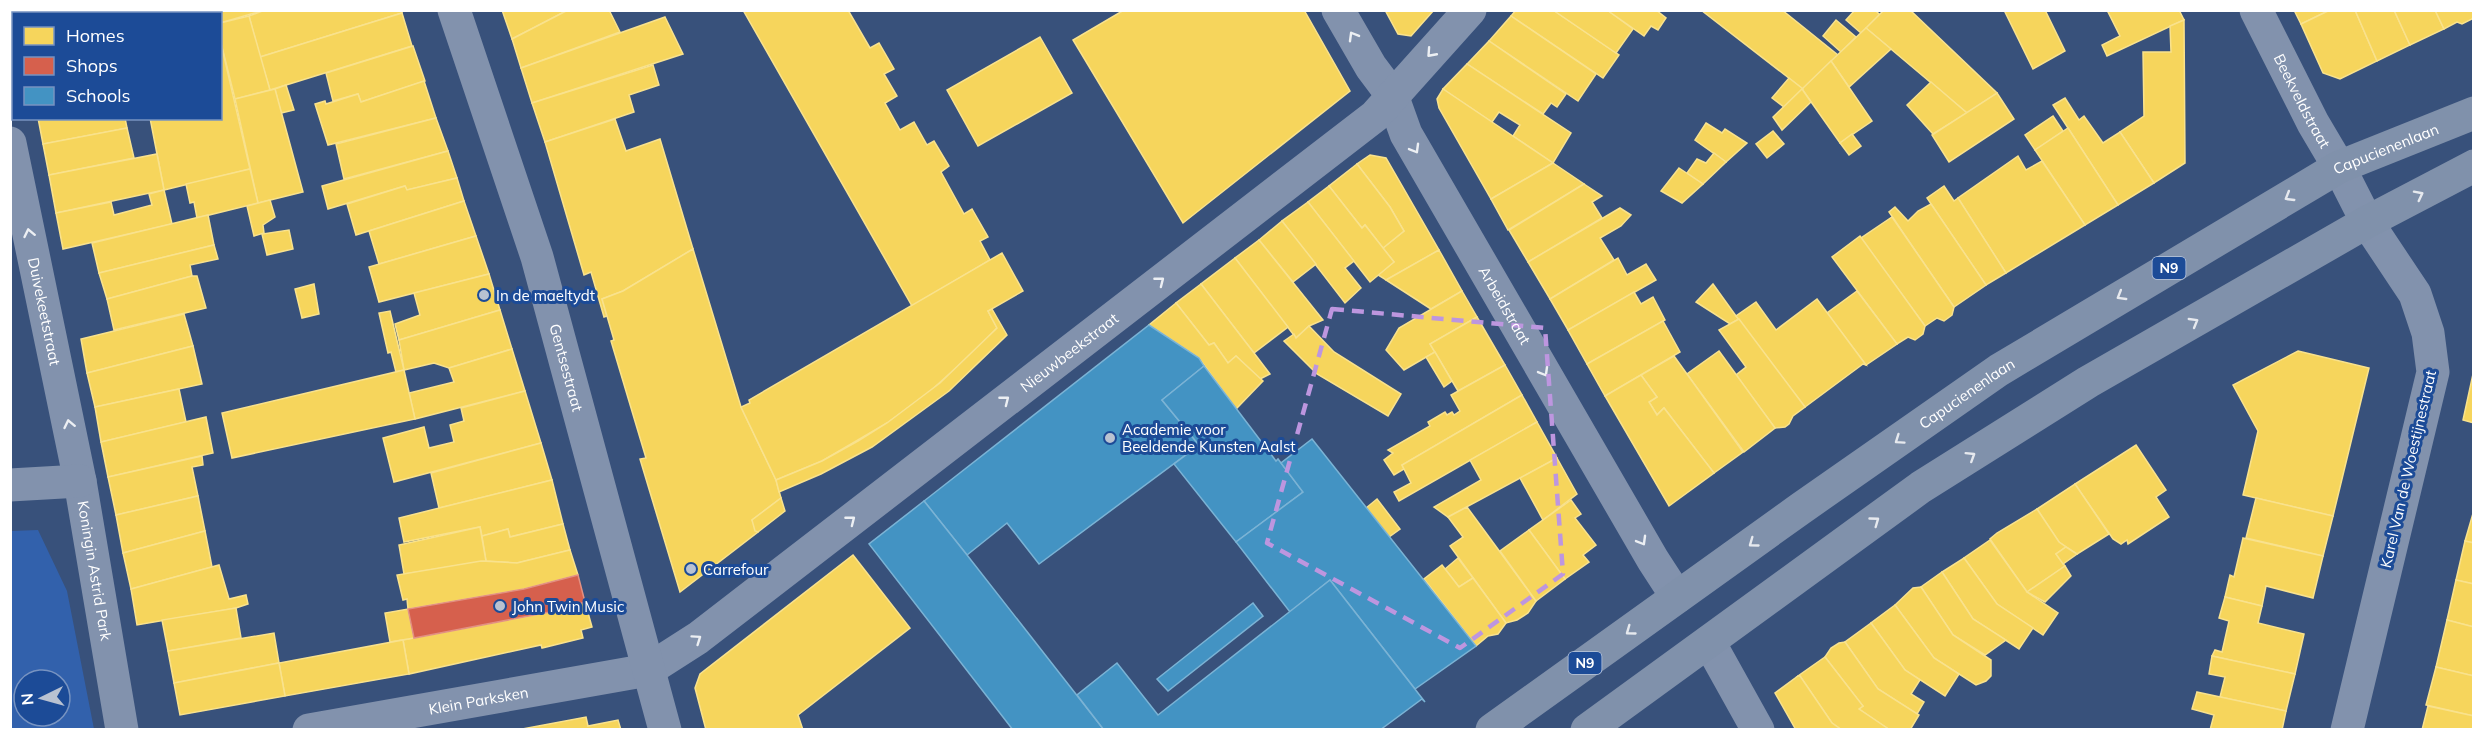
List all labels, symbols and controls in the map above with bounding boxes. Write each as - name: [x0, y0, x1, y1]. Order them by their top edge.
- legend: [12, 12, 222, 120]
- text: Homes: [66, 24, 125, 47]
- one-way arrow: [1349, 32, 1360, 42]
- one-way arrow: [1427, 46, 1438, 57]
- street label: Beekveldstraat: [2270, 50, 2335, 151]
- text: Shops: [66, 54, 118, 77]
- text: Schools: [66, 84, 131, 107]
- street label: Capucienenlaan: [2329, 119, 2441, 178]
- one-way arrow: [1408, 143, 1419, 153]
- one-way arrow: [2285, 190, 2295, 202]
- one-way arrow: [2413, 191, 2423, 202]
- one-way arrow: [23, 228, 36, 238]
- street label: Duivekeetstraat: [24, 256, 65, 367]
- road number: N9: [2152, 257, 2186, 279]
- street label: Arbeidstraat: [1475, 262, 1535, 348]
- one-way arrow: [1153, 278, 1164, 289]
- place label: In de maeltydt: [496, 286, 595, 305]
- marker: In de maeltydt: [477, 288, 491, 302]
- one-way arrow: [2117, 289, 2127, 301]
- street label: Nieuwbeekstraat: [1016, 308, 1122, 396]
- one-way arrow: [2188, 317, 2198, 329]
- street label: Gentsestraat: [546, 321, 588, 413]
- street label: Capucienenlaan: [1915, 354, 2018, 433]
- one-way arrow: [1537, 366, 1549, 376]
- street label: Karel Van de Woestijnestraat: [2376, 368, 2440, 570]
- one-way arrow: [999, 397, 1010, 408]
- one-way arrow: [63, 419, 76, 429]
- place label: Academie voor Beeldende Kunsten Aalst: [1122, 420, 1296, 456]
- marker: Academie voor Beeldende Kunsten Aalst: [1103, 431, 1117, 445]
- one-way arrow: [1895, 433, 1906, 444]
- one-way arrow: [1964, 452, 1975, 463]
- street label: Koningin Astrid Park: [74, 499, 116, 642]
- one-way arrow: [845, 516, 856, 527]
- one-way arrow: [1868, 517, 1879, 528]
- one-way arrow: [1635, 535, 1646, 545]
- one-way arrow: [1748, 536, 1759, 547]
- place label: Carrefour: [703, 560, 769, 579]
- marker: Carrefour: [684, 562, 698, 576]
- place label: John Twin Music: [512, 597, 624, 616]
- marker: John Twin Music: [493, 599, 507, 613]
- one-way arrow: [1625, 624, 1636, 635]
- one-way arrow: [690, 635, 701, 646]
- road number: N9: [1568, 652, 1602, 674]
- north arrow: [12, 668, 72, 728]
- street label: Klein Parksken: [427, 682, 530, 718]
- text: N: [17, 692, 38, 706]

